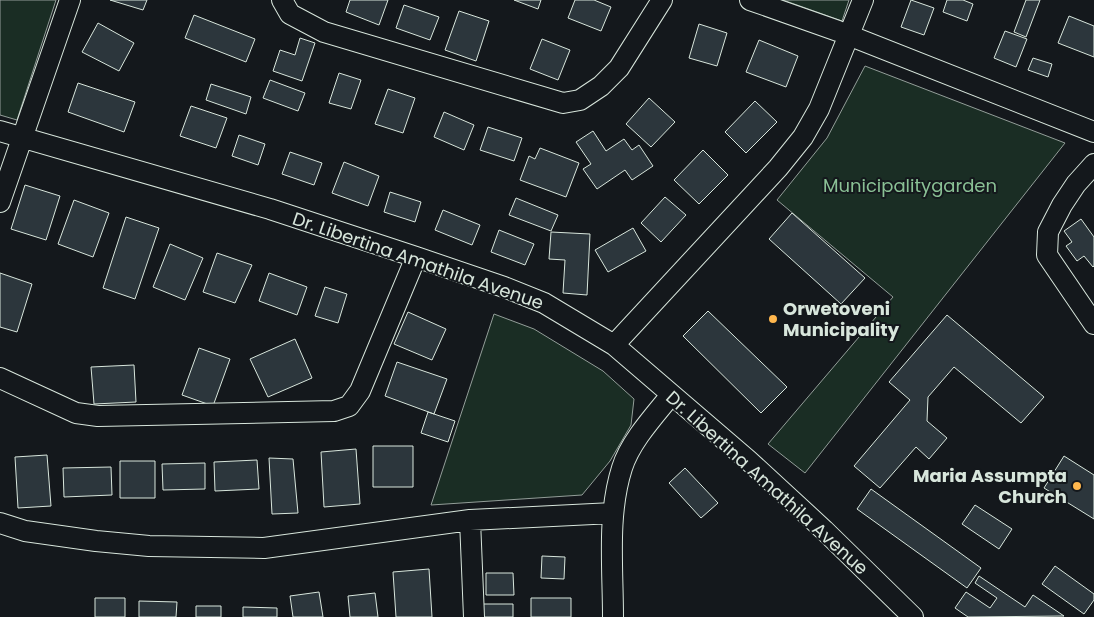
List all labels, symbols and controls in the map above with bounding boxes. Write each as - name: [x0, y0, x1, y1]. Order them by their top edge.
- park label: Municipalitygarden: [823, 173, 997, 198]
- street label: Dr. Libertina Amathila Avenue: [289, 206, 547, 315]
- place label: Orwetoveni Municipality: [783, 296, 900, 342]
- marker: Orwetoveni Municipality: [767, 313, 779, 325]
- street label: Dr. Libertina Amathila Avenue: [661, 385, 874, 580]
- place label: Maria Assumpta Church: [913, 463, 1067, 509]
- marker: Maria Assumpta Church: [1071, 480, 1083, 492]

